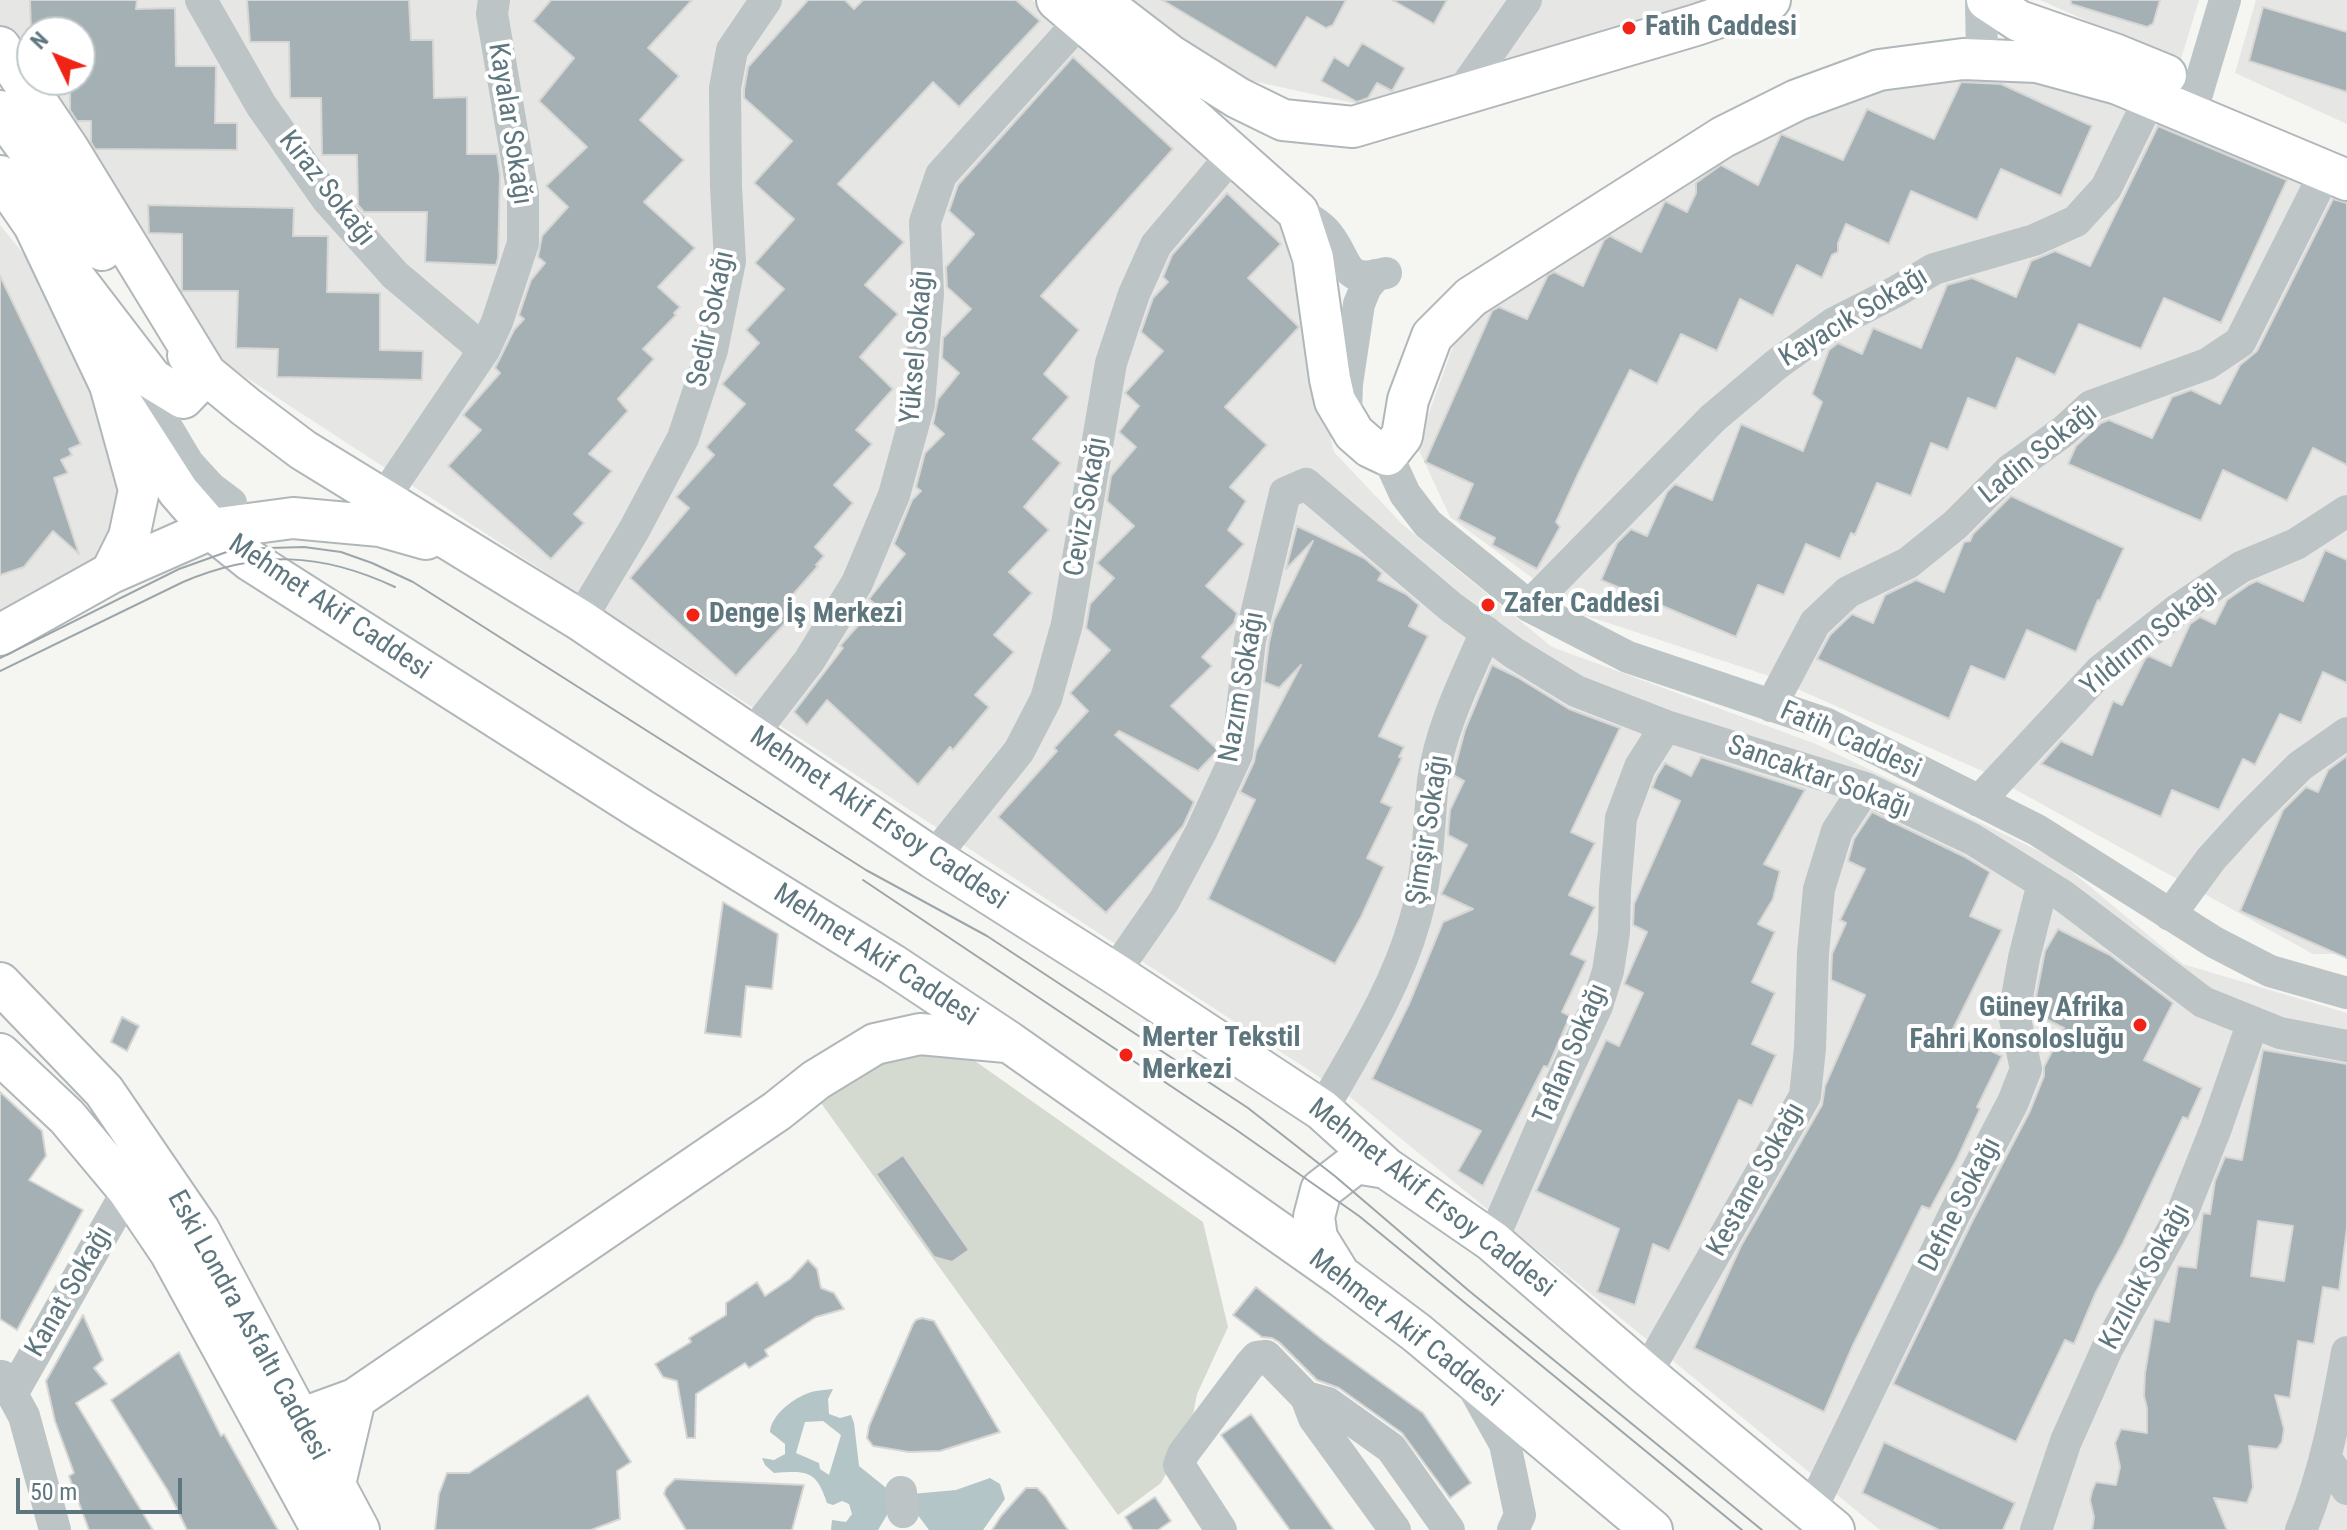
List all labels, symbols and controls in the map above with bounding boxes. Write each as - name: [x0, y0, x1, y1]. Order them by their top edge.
- place label: Fatih Caddesi: [1645, 11, 1797, 45]
- north arrow: [16, 16, 96, 96]
- marker: Fatih Caddesi: [1620, 19, 1638, 37]
- text: N: [26, 27, 53, 54]
- street label: Kayalar Sokağı: [480, 41, 538, 207]
- street label: Kiraz Sokağı: [271, 125, 381, 253]
- street label: Sedir Sokağı: [681, 248, 743, 390]
- street label: Kayacık Sokağı: [1774, 261, 1934, 375]
- street label: Yüksel Sokağı: [895, 269, 941, 425]
- street label: Ladin Sokağı: [1973, 396, 2105, 512]
- street label: Ceviz Sokağı: [1058, 435, 1116, 579]
- street label: Mehmet Akif Caddesi: [222, 528, 436, 688]
- street label: Yıldırım Sokağı: [2075, 574, 2225, 704]
- place label: Zafer Caddesi: [1504, 588, 1660, 622]
- marker: Zafer Caddesi: [1479, 596, 1497, 614]
- place label: Denge İş Merkezi: [709, 598, 903, 632]
- marker: Denge İş Merkezi: [684, 606, 702, 624]
- street label: Nazım Sokağı: [1213, 609, 1273, 765]
- street label: Fatih Caddesi: [1774, 695, 1926, 787]
- street label: Mehmet Akif Ersoy Caddesi: [743, 720, 1013, 918]
- street label: Sancaktar Sokağı: [1723, 729, 1915, 827]
- street label: Şimşir Sokağı: [1401, 753, 1457, 907]
- street label: Mehmet Akif Caddesi: [767, 877, 983, 1035]
- street label: Taflan Sokağı: [1527, 979, 1617, 1129]
- place label: Güney Afrika Fahri Konsolosluğu: [1910, 992, 2124, 1058]
- marker: Güney Afrika Fahri Konsolosluğu: [2131, 1016, 2149, 1034]
- place label: Merter Tekstil Merkezi: [1142, 1022, 1300, 1088]
- marker: Merter Tekstil Merkezi: [1117, 1046, 1135, 1064]
- street label: Mehmet Akif Ersoy Caddesi: [1301, 1092, 1561, 1306]
- street label: Kestane Sokağı: [1701, 1097, 1813, 1263]
- street label: Defne Sokağı: [1913, 1132, 2009, 1278]
- street label: Eski Londra Asfaltı Caddesi: [159, 1185, 335, 1467]
- street label: Kızılcık Sokağı: [2093, 1198, 2199, 1356]
- street label: Kanat Sokağı: [19, 1221, 121, 1363]
- street label: Mehmet Akif Caddesi: [1301, 1243, 1509, 1415]
- scale bar: [20, 1462, 186, 1512]
- text: 50 m: [30, 1478, 77, 1506]

